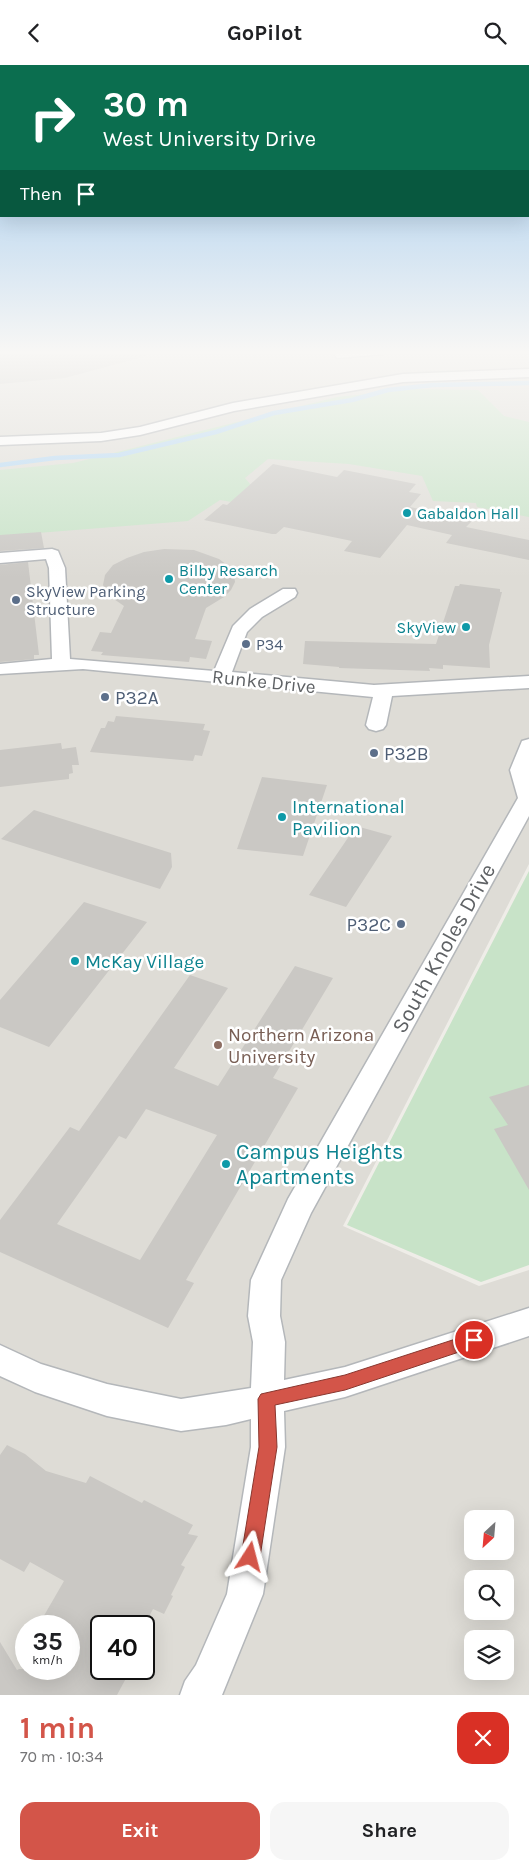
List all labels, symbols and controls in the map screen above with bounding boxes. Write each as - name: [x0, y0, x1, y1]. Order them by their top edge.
- icon: back: [20, 19, 48, 47]
- icon: search: [481, 19, 509, 47]
- text: GoPilot: [227, 20, 302, 46]
- text: 30 m: [103, 84, 189, 125]
- icon: right: [20, 85, 85, 150]
- text: West University Drive: [103, 126, 316, 152]
- icon: arrive: [72, 180, 100, 208]
- text: Then: [20, 183, 62, 205]
- place label: Gabaldon Hall: [417, 504, 519, 523]
- marker: Gabaldon Hall: [401, 507, 413, 519]
- place label: Bilby Resarch Center: [179, 561, 278, 598]
- marker: Bilby Resarch Center: [163, 573, 175, 585]
- place label: SkyView Parking Structure: [26, 582, 145, 619]
- marker: SkyView Parking Structure: [10, 594, 22, 606]
- place label: SkyView: [397, 618, 456, 637]
- marker: SkyView: [460, 621, 472, 633]
- place label: P34: [256, 635, 283, 654]
- marker: P34: [240, 638, 252, 650]
- street label: Runke Drive: [211, 666, 317, 698]
- place label: P32A: [115, 687, 159, 709]
- marker: P32A: [99, 691, 111, 703]
- place label: P32B: [384, 743, 429, 765]
- marker: P32B: [368, 747, 380, 759]
- place label: International Pavilion: [292, 796, 405, 840]
- marker: International Pavilion: [276, 811, 288, 823]
- street label: South Knoles Drive: [387, 859, 501, 1038]
- place label: P32C: [347, 914, 391, 936]
- marker: P32C: [395, 918, 407, 930]
- place label: McKay Village: [85, 951, 204, 973]
- marker: McKay Village: [69, 955, 81, 967]
- place label: Northern Arizona University: [228, 1024, 374, 1068]
- marker: Northern Arizona University: [212, 1039, 224, 1051]
- place label: Campus Heights Apartments: [236, 1139, 403, 1190]
- marker: Campus Heights Apartments: [220, 1158, 232, 1170]
- pin: [453, 1319, 495, 1361]
- icon: arrive: [460, 1326, 488, 1354]
- north arrow: [464, 1510, 514, 1560]
- map controls: [464, 1510, 514, 1680]
- position arrow: [223, 1530, 275, 1582]
- button: search: [464, 1570, 514, 1620]
- speed limit sign: 40: [90, 1615, 155, 1680]
- text: 35: [32, 1627, 63, 1656]
- button: layers: [464, 1630, 514, 1680]
- text: km/h: [32, 1653, 63, 1667]
- text: 1 min: [20, 1710, 95, 1746]
- button: close: [457, 1712, 509, 1764]
- text: 70 m · 10:34: [20, 1747, 103, 1766]
- button: Exit: [20, 1802, 260, 1860]
- button: Share: [270, 1802, 509, 1860]

